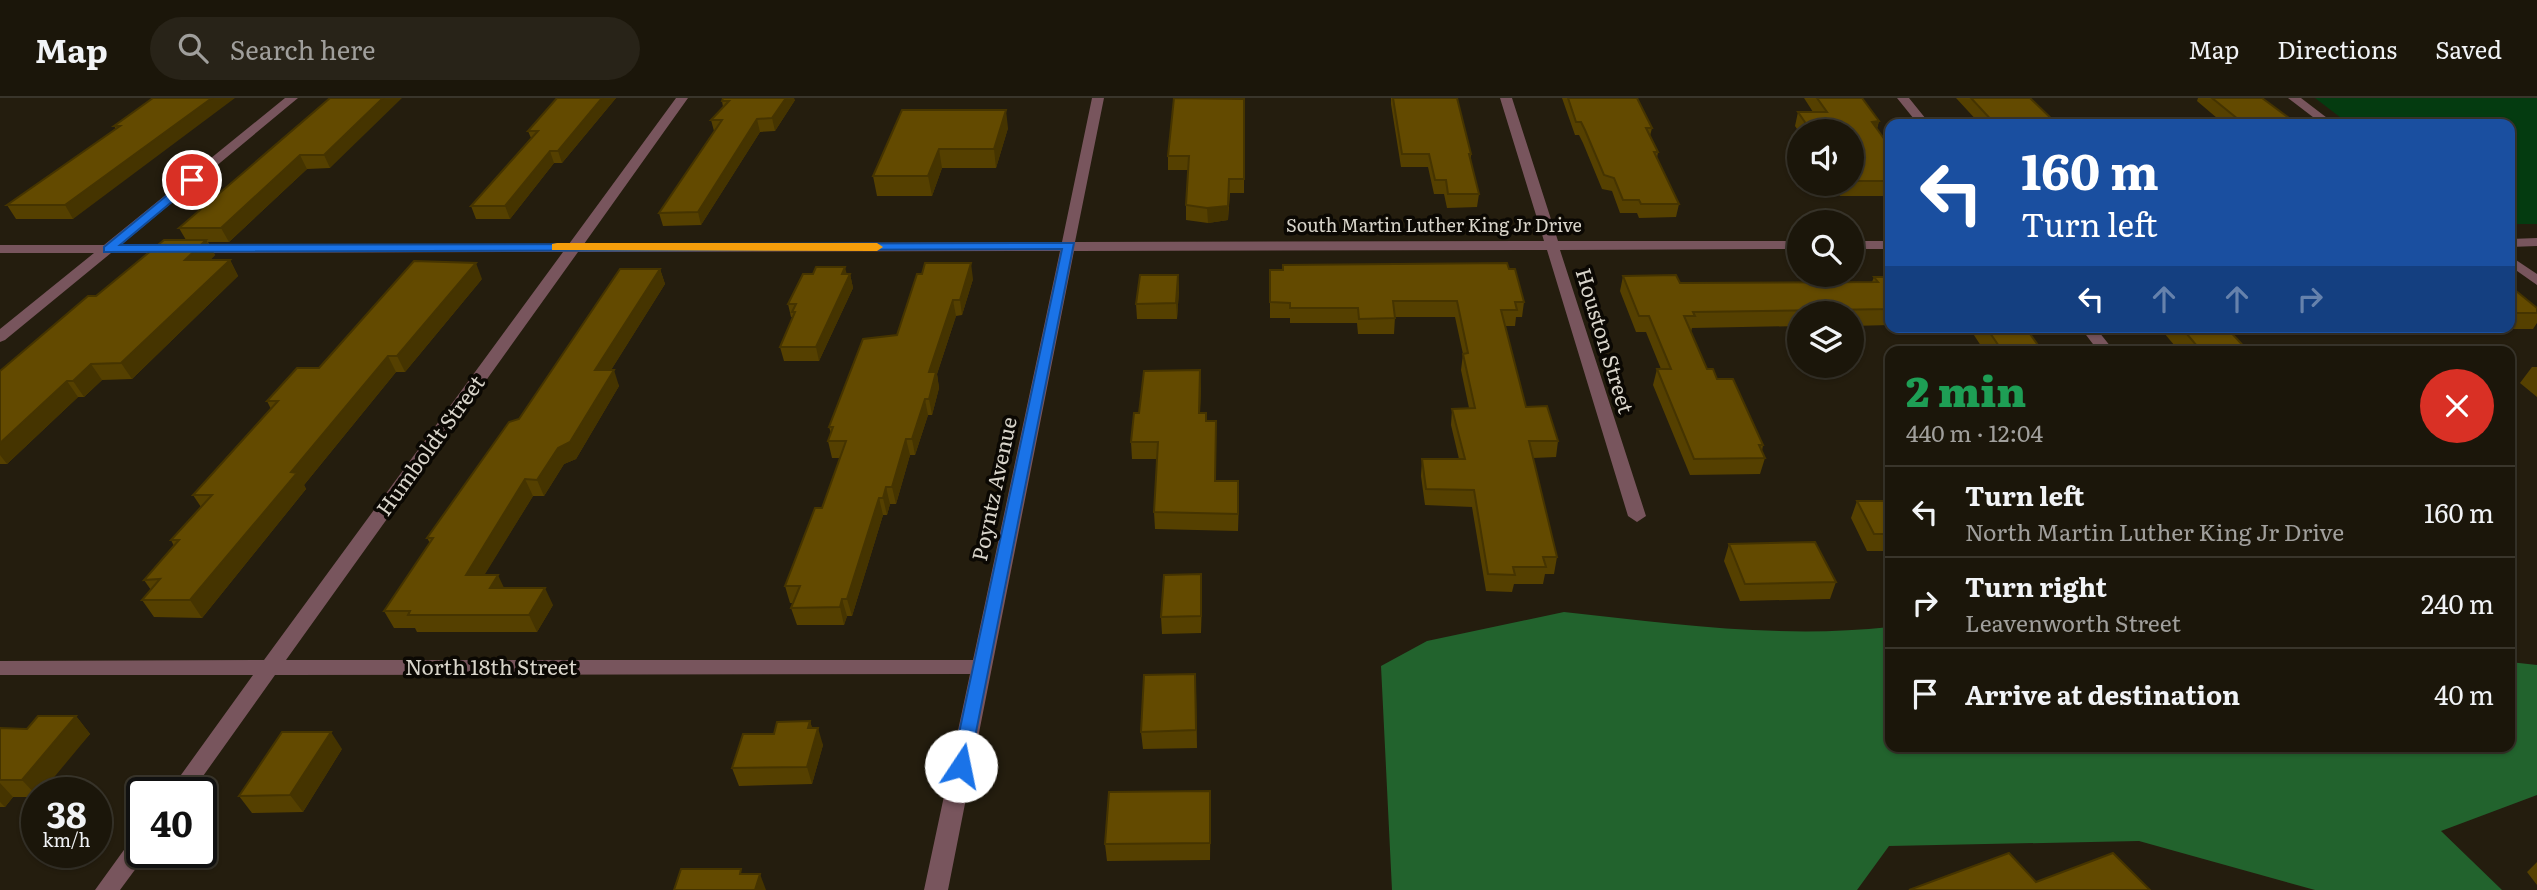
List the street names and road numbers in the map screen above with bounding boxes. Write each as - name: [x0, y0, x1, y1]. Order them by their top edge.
- street label: South Martin Luther King Jr Drive: [1286, 211, 1582, 238]
- street label: Houston Street: [1570, 264, 1643, 417]
- street label: Humboldt Street: [367, 367, 491, 521]
- street label: Poyntz Avenue: [962, 413, 1023, 563]
- street label: North 18th Street: [405, 650, 577, 681]

